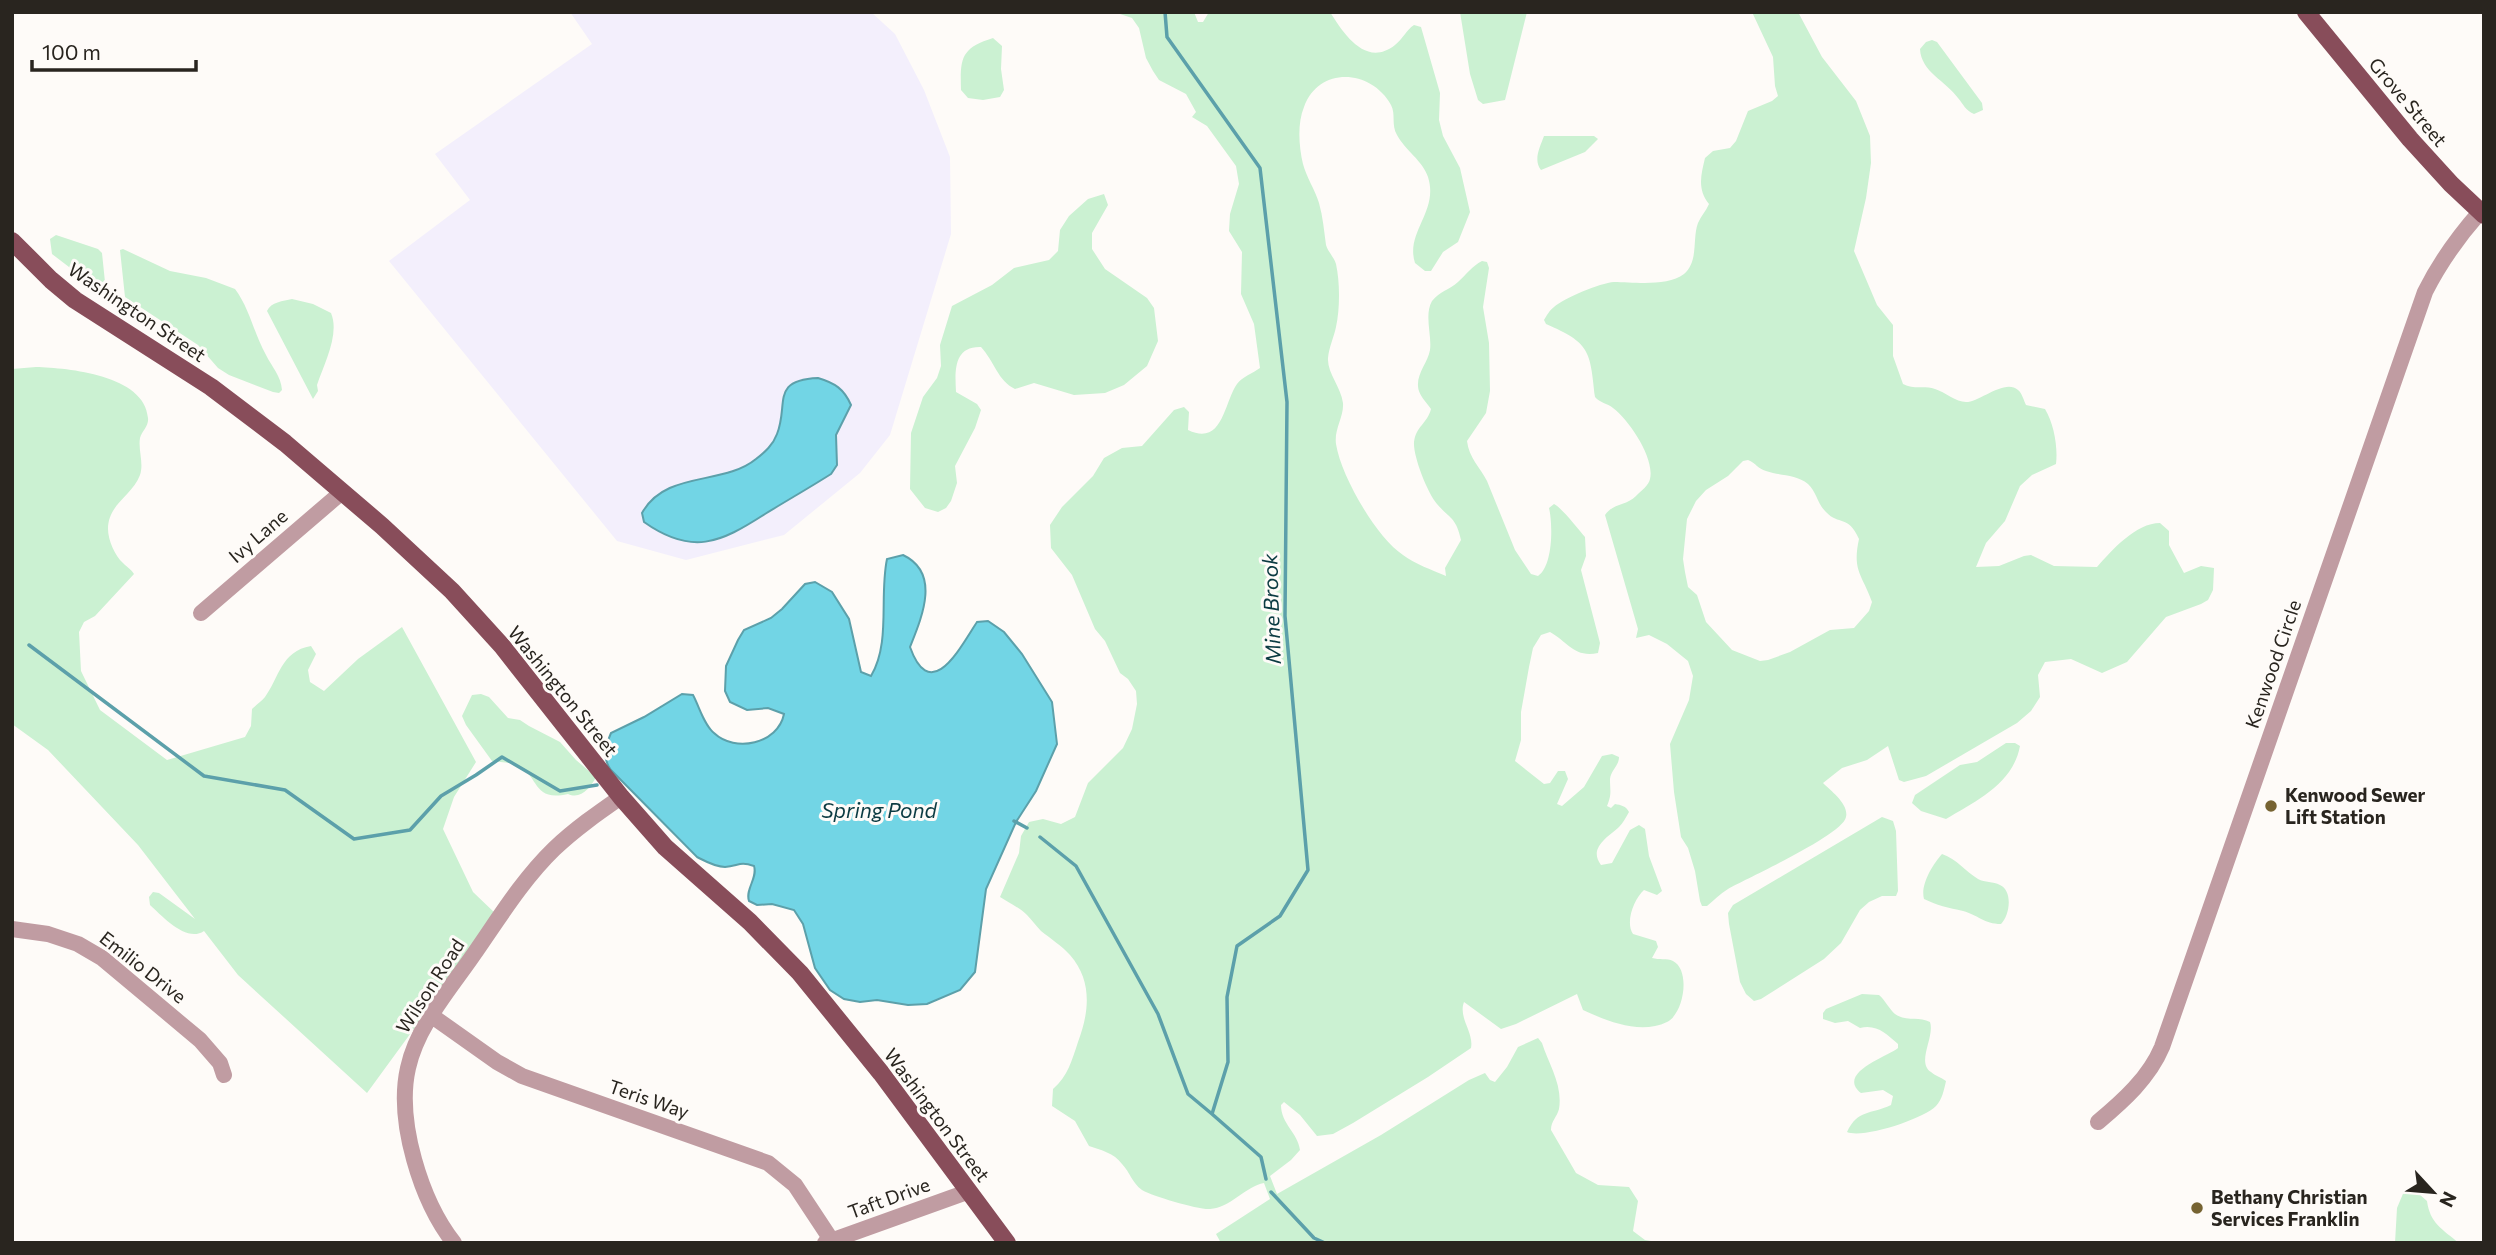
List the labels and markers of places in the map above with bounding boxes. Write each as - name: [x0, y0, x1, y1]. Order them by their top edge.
- place label: Kenwood Sewer Lift Station: [2285, 783, 2426, 828]
- marker: Kenwood Sewer Lift Station: [2263, 798, 2279, 814]
- place label: Bethany Christian Services Franklin: [2211, 1185, 2368, 1230]
- marker: Bethany Christian Services Franklin: [2189, 1200, 2205, 1216]

